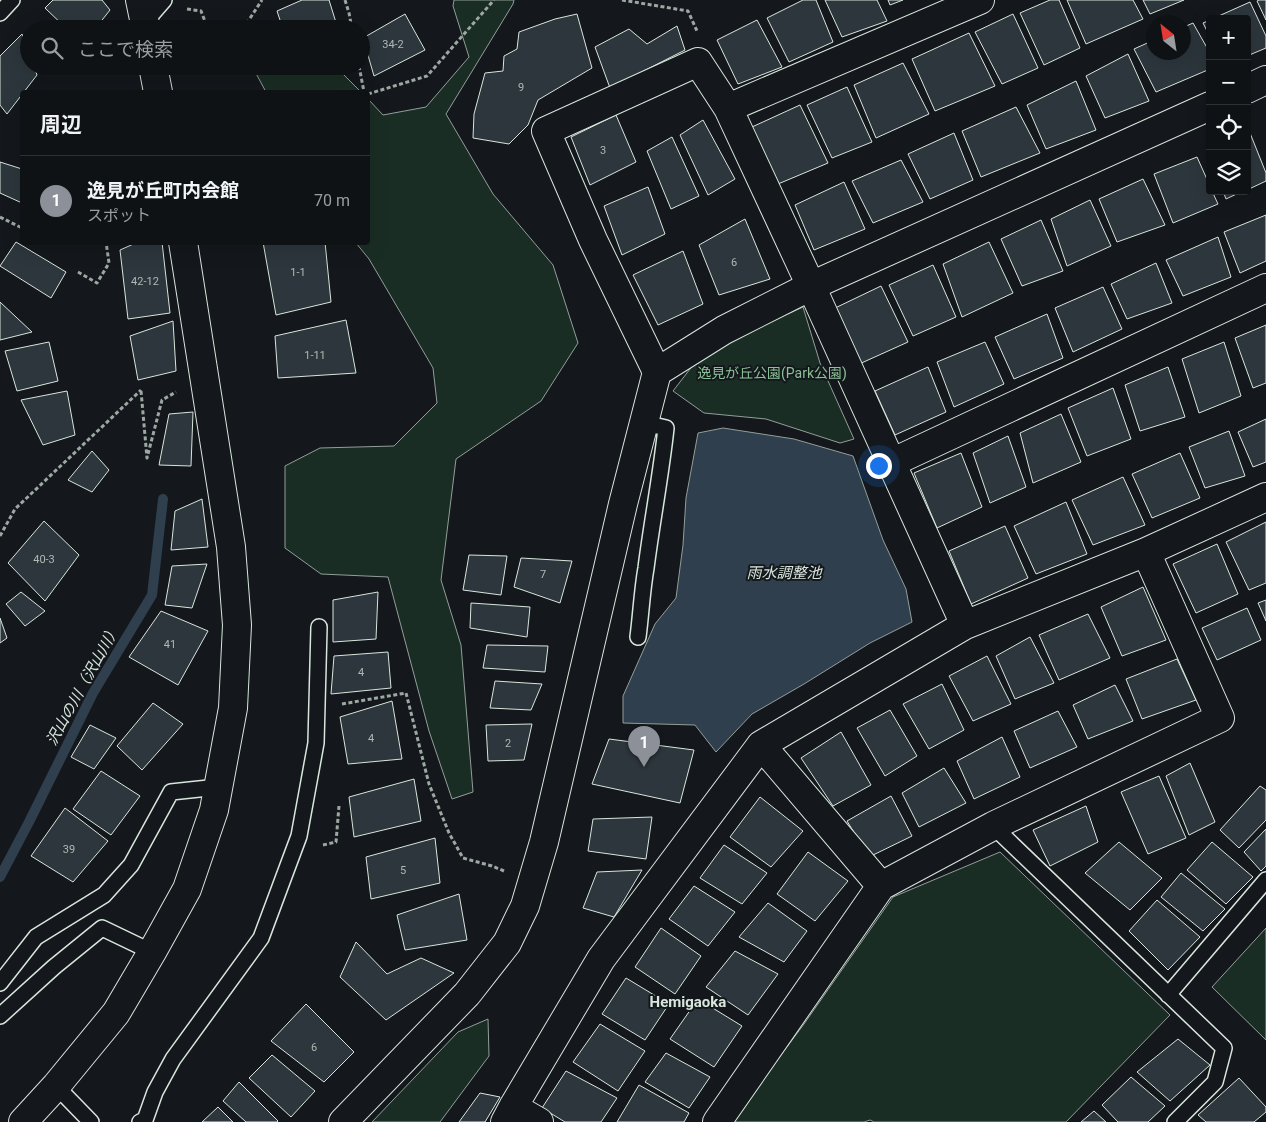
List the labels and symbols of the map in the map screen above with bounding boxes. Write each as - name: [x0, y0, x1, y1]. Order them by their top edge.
- north arrow: [1146, 15, 1191, 60]
- house number: 34-2: [382, 38, 404, 51]
- house number: 9: [518, 81, 524, 94]
- house number: 3: [600, 144, 606, 157]
- house number: 6: [731, 256, 737, 269]
- house number: 1-1: [290, 266, 306, 279]
- house number: 42-12: [131, 275, 159, 288]
- house number: 1-11: [304, 349, 326, 362]
- park label: 逸見が丘公園(Park公園): [697, 365, 847, 382]
- your location: [866, 453, 892, 479]
- house number: 40-3: [33, 553, 55, 566]
- water label: 雨水調整池: [746, 564, 823, 582]
- house number: 7: [540, 568, 546, 581]
- water label: 沢山の川（沢山川）: [42, 622, 124, 748]
- house number: 41: [164, 638, 176, 651]
- house number: 4: [358, 666, 364, 679]
- pin: 1: [628, 726, 660, 767]
- house number: 4: [368, 732, 374, 745]
- house number: 2: [505, 737, 511, 750]
- house number: 39: [63, 843, 75, 856]
- house number: 5: [400, 864, 406, 877]
- district label: Hemigaoka: [650, 993, 726, 1011]
- house number: 6: [311, 1041, 317, 1054]

